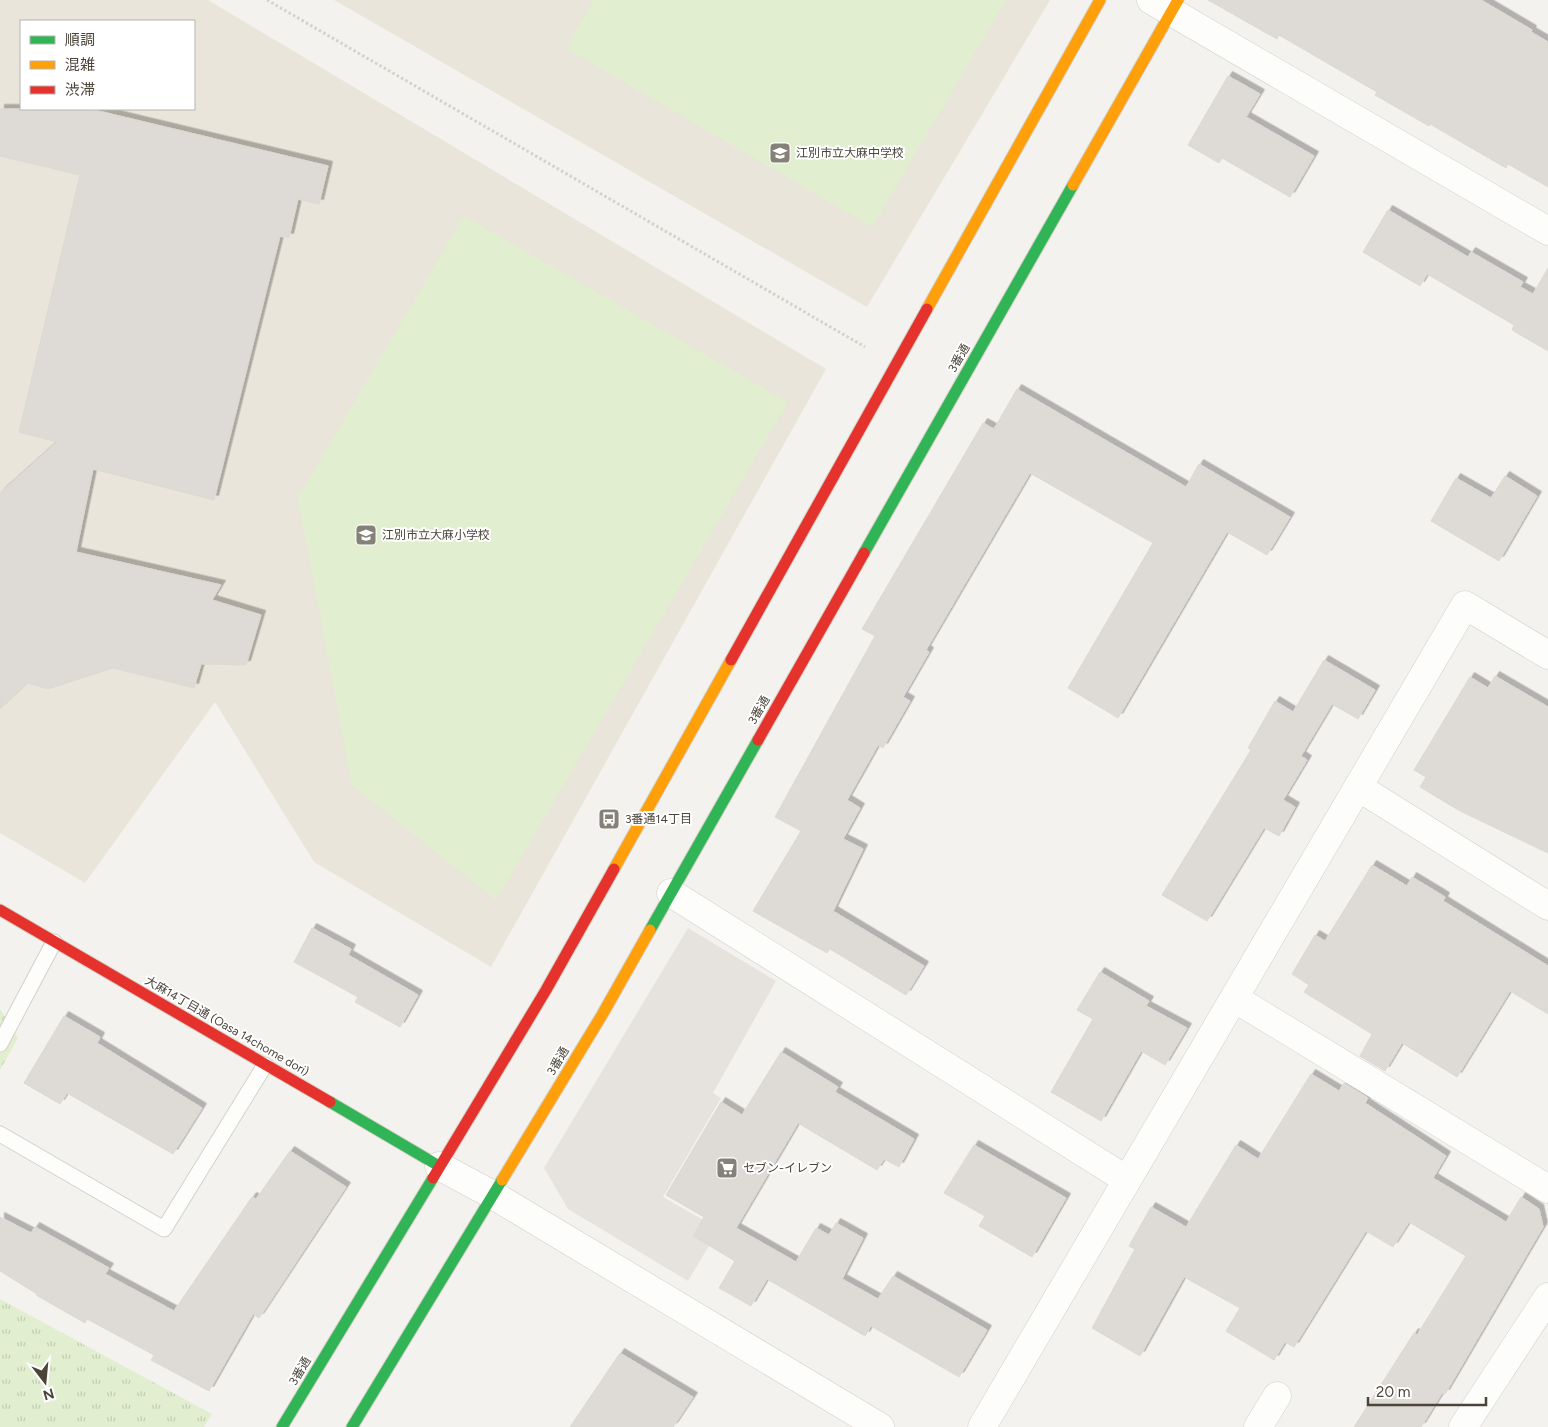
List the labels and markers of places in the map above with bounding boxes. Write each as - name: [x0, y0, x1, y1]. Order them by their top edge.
- school or university icon: 江別市立大麻中学校: [768, 141, 792, 165]
- place label: 江別市立大麻中学校: [796, 146, 904, 160]
- school or university icon: 江別市立大麻小学校: [354, 523, 378, 547]
- place label: 江別市立大麻小学校: [382, 528, 490, 542]
- bus stop icon: 3番通14丁目: [597, 807, 621, 831]
- place label: 3番通14丁目: [625, 812, 692, 826]
- supermarket icon: セブン-イレブン: [715, 1156, 739, 1180]
- place label: セブン-イレブン: [743, 1161, 832, 1175]

